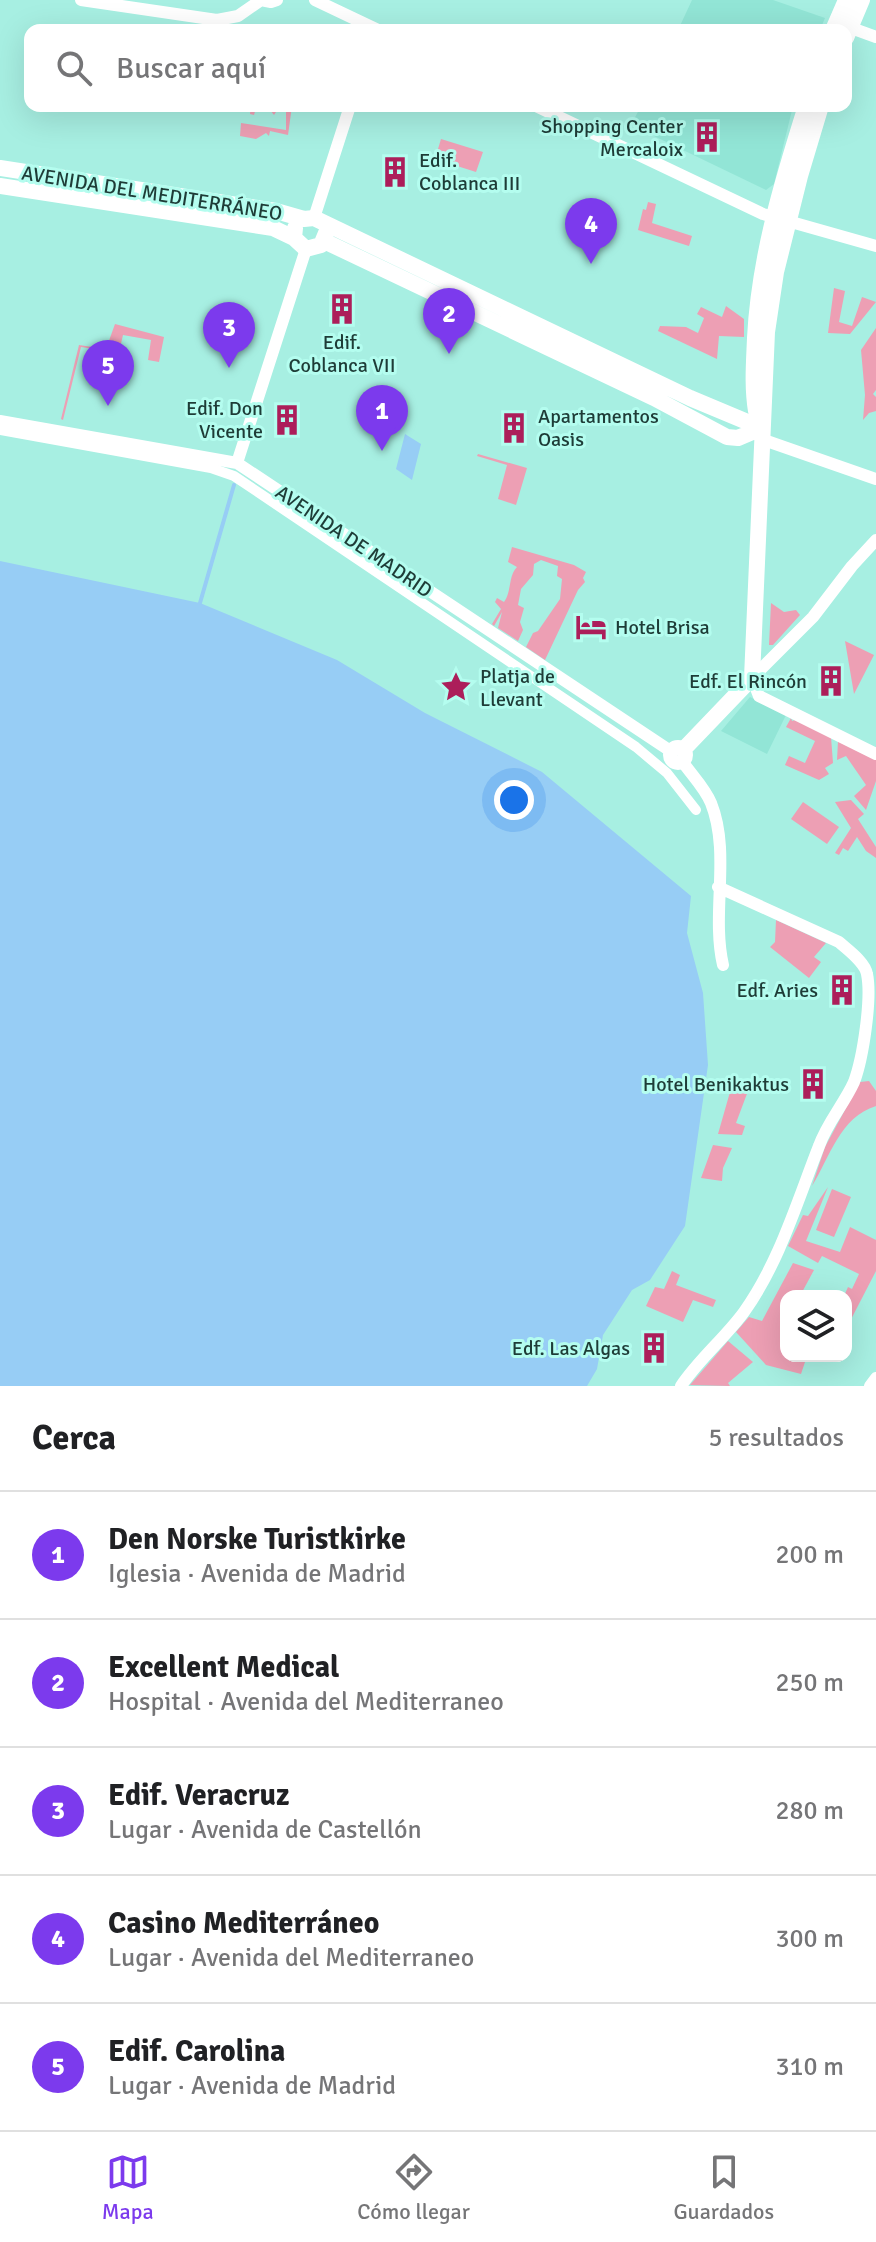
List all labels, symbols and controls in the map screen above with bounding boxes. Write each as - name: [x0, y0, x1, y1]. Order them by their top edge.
- search box: [24, 24, 852, 112]
- icon: search: [52, 46, 96, 90]
- text: Buscar aquí: [116, 50, 266, 87]
- place label: Shopping Center Mercaloix: [541, 114, 684, 162]
- building icon: Shopping Center Mercaloix: [690, 120, 724, 154]
- place label: Edif. Coblanca III: [419, 148, 520, 196]
- building icon: Edif. Coblanca III: [378, 155, 412, 189]
- street label: AVENIDA DEL MEDITERRÁNEO: [20, 161, 284, 226]
- pin: 4: [565, 198, 617, 264]
- pin: 2: [423, 288, 475, 354]
- building icon: Edif. Coblanca VII: [325, 292, 359, 326]
- pin: 3: [203, 302, 255, 368]
- place label: Edif. Coblanca VII: [288, 330, 396, 378]
- pin: 5: [82, 340, 134, 406]
- pin: 1: [356, 385, 408, 451]
- place label: Edif. Don Vicente: [186, 396, 263, 444]
- building icon: Edif. Don Vicente: [270, 403, 304, 437]
- place label: Apartamentos Oasis: [538, 404, 659, 452]
- building icon: Apartamentos Oasis: [497, 411, 531, 445]
- street label: AVENIDA DE MADRID: [271, 480, 437, 603]
- hotel icon: Hotel Brisa: [574, 610, 608, 644]
- place label: Hotel Brisa: [615, 615, 710, 640]
- place label: Platja de Llevant: [480, 664, 555, 712]
- building icon: Edf. El Rincón: [814, 664, 848, 698]
- place label: Edf. El Rincón: [689, 669, 807, 694]
- place icon: Platja de Llevant: [439, 670, 473, 704]
- your location: [494, 780, 534, 820]
- building icon: Edf. Aries: [825, 973, 859, 1007]
- place label: Edf. Aries: [736, 978, 818, 1003]
- building icon: Hotel Benikaktus: [796, 1067, 830, 1101]
- place label: Hotel Benikaktus: [643, 1072, 789, 1097]
- map controls: [780, 1290, 852, 1362]
- button: layers: [780, 1290, 852, 1362]
- building icon: Edf. Las Algas: [637, 1331, 671, 1365]
- place label: Edf. Las Algas: [512, 1336, 630, 1361]
- text: Cerca: [32, 1417, 116, 1459]
- text: 5 resultados: [708, 1422, 844, 1454]
- text: Den Norske Turistkirke: [108, 1521, 406, 1558]
- text: 1: [51, 1539, 65, 1571]
- text: 200 m: [775, 1539, 844, 1571]
- text: Iglesia · Avenida de Madrid: [108, 1558, 406, 1590]
- text: Excellent Medical: [108, 1649, 339, 1686]
- text: 2: [51, 1667, 65, 1699]
- text: 250 m: [775, 1667, 844, 1699]
- text: Hospital · Avenida del Mediterraneo: [108, 1686, 504, 1718]
- text: Edif. Veracruz: [108, 1777, 290, 1814]
- text: 3: [51, 1795, 65, 1827]
- text: 280 m: [775, 1795, 844, 1827]
- text: Lugar · Avenida de Castellón: [108, 1814, 422, 1846]
- text: Casino Mediterráneo: [108, 1905, 379, 1942]
- text: 4: [51, 1923, 65, 1955]
- text: 300 m: [775, 1923, 844, 1955]
- text: Lugar · Avenida del Mediterraneo: [108, 1942, 474, 1974]
- text: Edif. Carolina: [108, 2033, 285, 2070]
- text: 5: [51, 2051, 65, 2083]
- text: 310 m: [775, 2051, 844, 2083]
- text: Lugar · Avenida de Madrid: [108, 2070, 396, 2102]
- tab: Mapa: [102, 2150, 154, 2225]
- tab: Cómo llegar: [357, 2150, 470, 2225]
- tab: Guardados: [673, 2150, 774, 2225]

